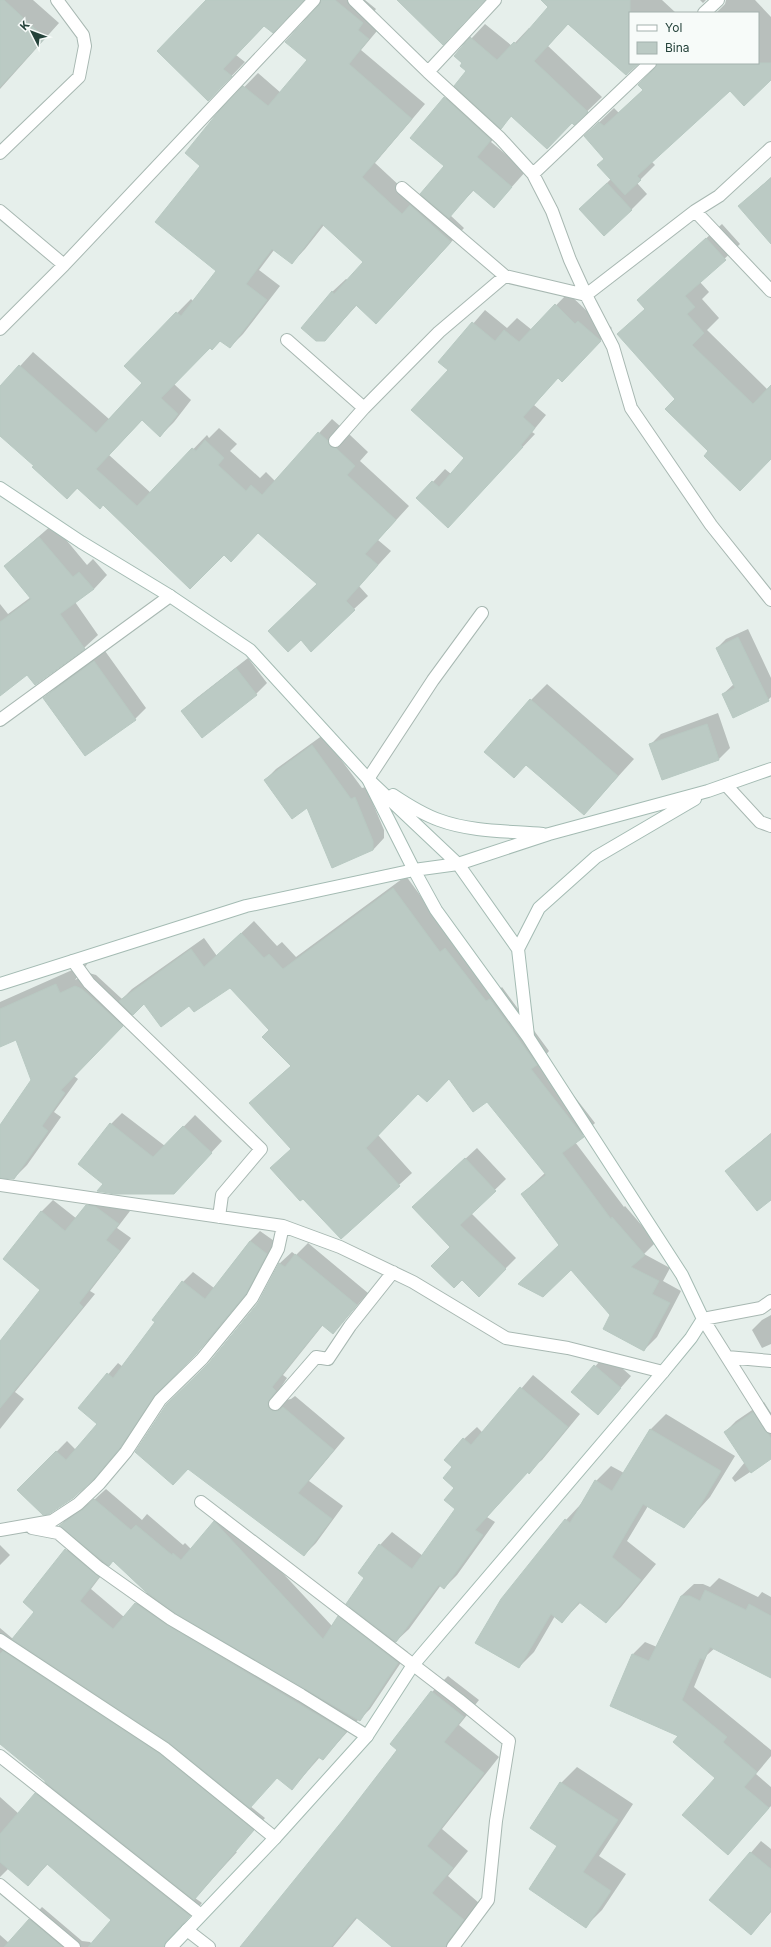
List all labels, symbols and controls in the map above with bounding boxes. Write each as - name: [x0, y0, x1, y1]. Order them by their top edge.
- north arrow: [12, 12, 52, 52]
- legend: [629, 12, 759, 64]
- text: K: [17, 18, 32, 33]
- text: Yol: [665, 20, 682, 35]
- text: Bina: [665, 40, 690, 55]

